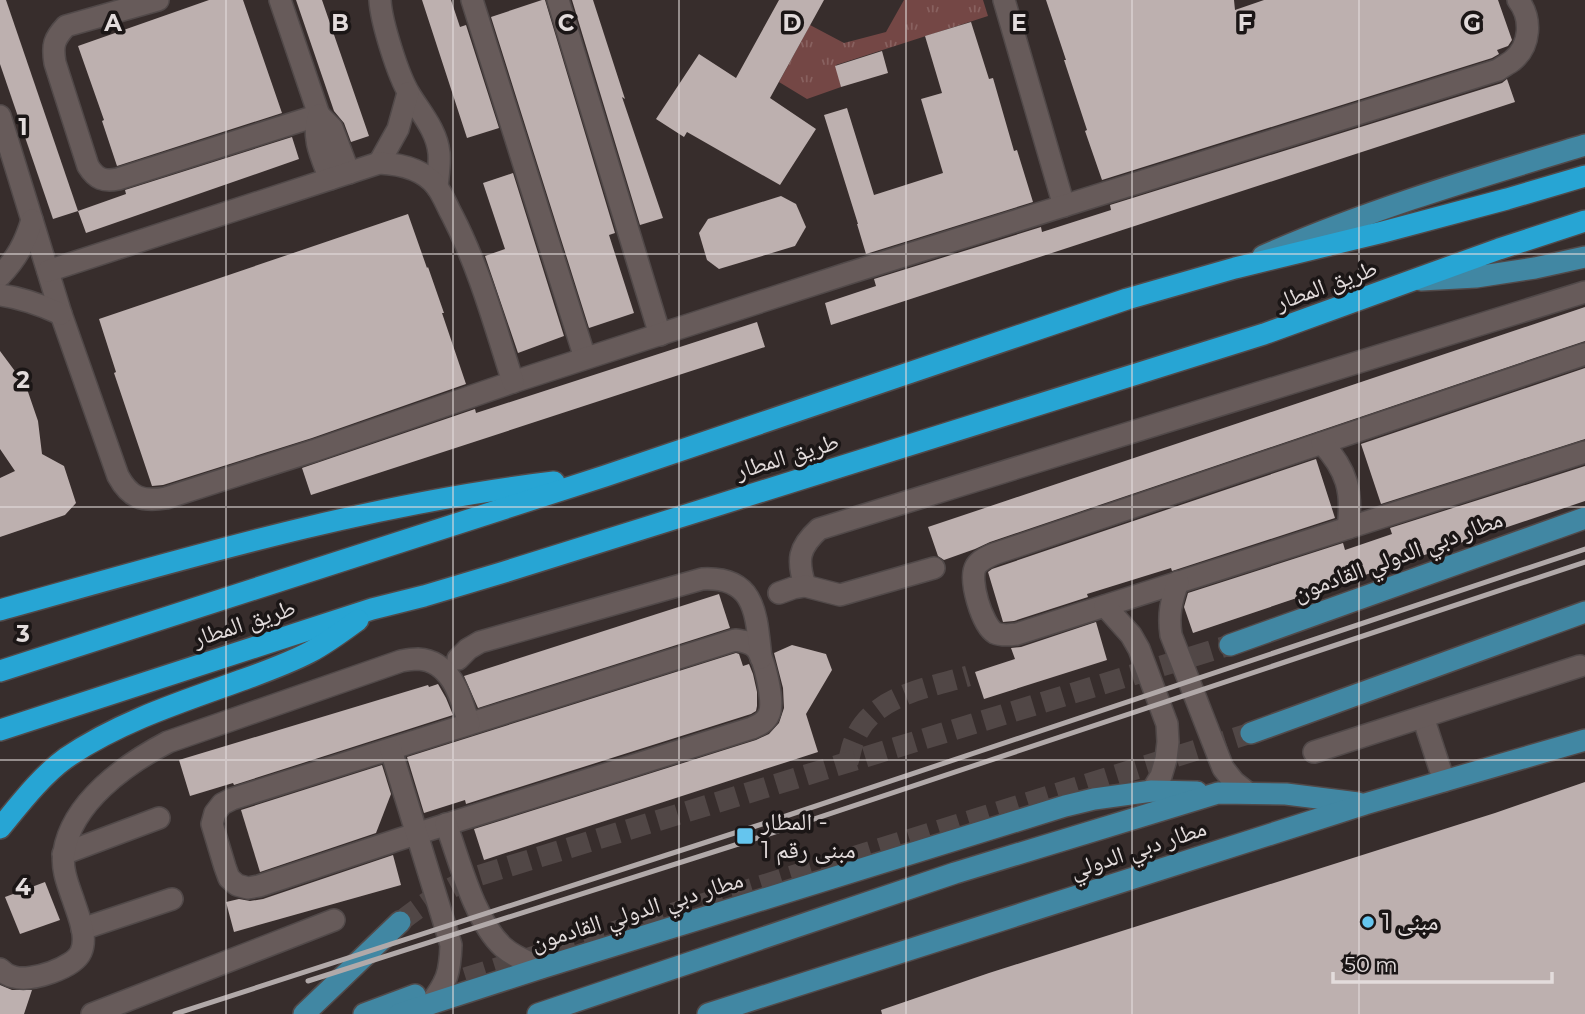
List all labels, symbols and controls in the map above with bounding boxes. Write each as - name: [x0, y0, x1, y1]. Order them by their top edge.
- text: A: [103, 9, 122, 37]
- text: B: [331, 9, 349, 37]
- text: C: [558, 9, 575, 37]
- text: D: [783, 9, 802, 37]
- text: E: [1011, 9, 1027, 37]
- text: F: [1238, 9, 1253, 37]
- text: G: [1463, 9, 1481, 37]
- text: 1: [18, 113, 28, 141]
- street label: طريق المطار: [1270, 253, 1381, 317]
- text: 2: [16, 366, 30, 394]
- street label: طريق المطار: [731, 426, 842, 485]
- street label: مطار دبي الدولي القادمون: [1289, 504, 1508, 612]
- street label: طريق المطار: [188, 592, 299, 653]
- text: 3: [15, 620, 30, 648]
- place label: المطار - مبنى رقم 1: [760, 807, 856, 866]
- street label: مطار دبي الدولي: [1066, 813, 1211, 889]
- marker: المطار - مبنى رقم 1: [735, 826, 755, 846]
- street label: مطار دبي الدولي القادمون: [527, 864, 748, 962]
- text: 4: [15, 873, 31, 901]
- place label: مبنى 1: [1382, 907, 1438, 936]
- marker: مبنى 1: [1360, 914, 1376, 930]
- scale bar: [1333, 940, 1552, 984]
- text: 50 m: [1344, 952, 1398, 977]

